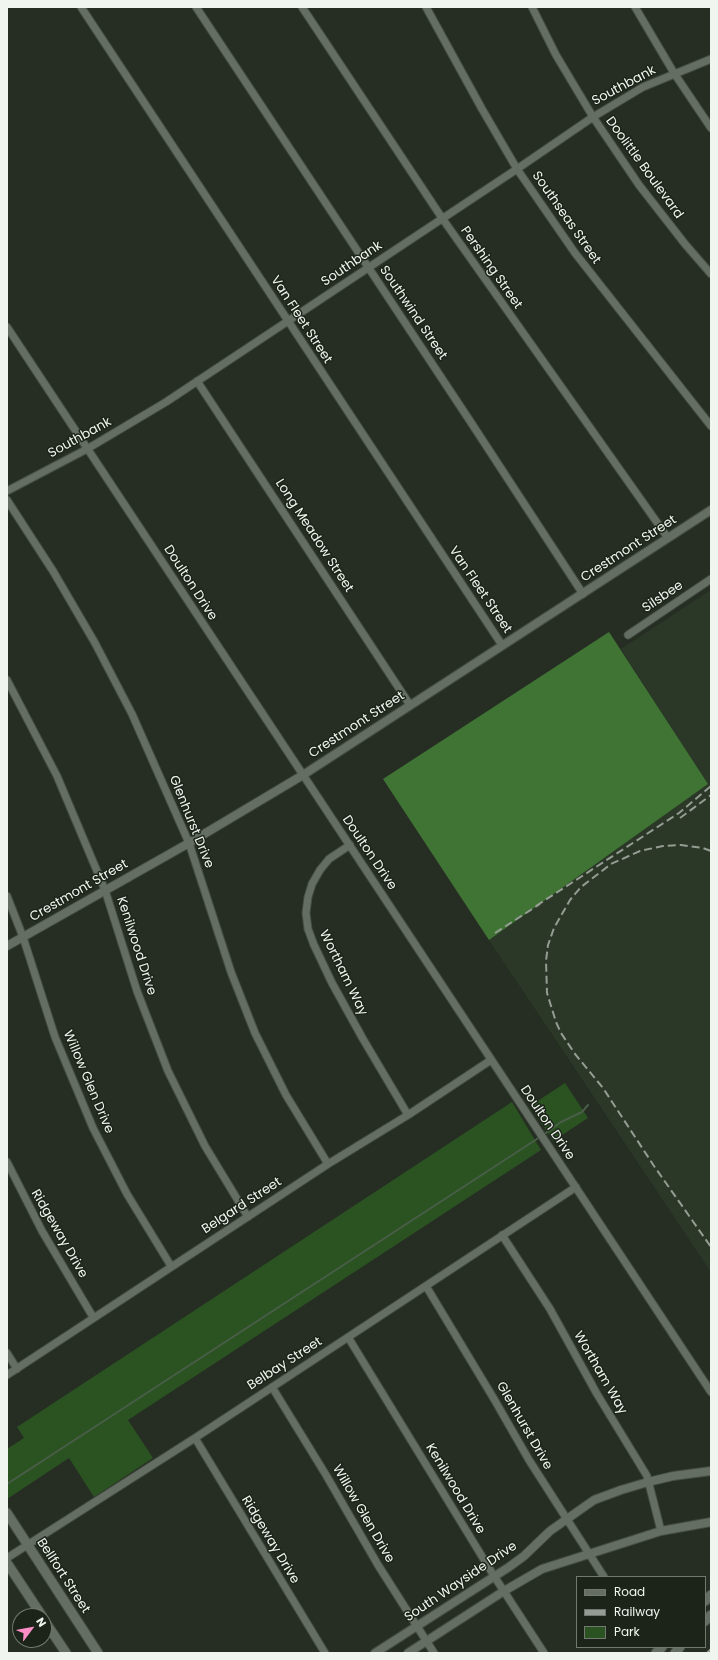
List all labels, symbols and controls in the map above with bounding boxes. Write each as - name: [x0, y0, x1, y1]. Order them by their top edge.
- street label: Southbank: [589, 63, 659, 109]
- street label: Doolittle Boulevard: [602, 114, 686, 222]
- street label: Southseas Street: [528, 169, 604, 267]
- street label: Pershing Street: [457, 224, 525, 312]
- street label: Southbank: [319, 238, 385, 290]
- street label: Southwind Street: [376, 263, 450, 363]
- street label: Van Fleet Street: [267, 273, 335, 367]
- street label: Southbank: [46, 414, 114, 462]
- street label: Long Meadow Street: [272, 476, 356, 596]
- street label: Crestmont Street: [578, 512, 680, 586]
- street label: Doulton Drive: [160, 542, 220, 624]
- street label: Van Fleet Street: [445, 544, 515, 636]
- street label: Silsbee: [640, 578, 686, 616]
- street label: Crestmont Street: [306, 688, 408, 762]
- street label: Glenhurst Drive: [165, 773, 217, 871]
- street label: Doulton Drive: [338, 813, 400, 893]
- street label: Crestmont Street: [27, 857, 131, 925]
- street label: Kenilwood Drive: [113, 895, 159, 997]
- street label: Wortham Way: [316, 928, 370, 1018]
- street label: Willow Glen Drive: [59, 1028, 117, 1136]
- street label: Doulton Drive: [516, 1083, 578, 1163]
- street label: Belgard Street: [199, 1174, 285, 1238]
- street label: Ridgeway Drive: [27, 1187, 91, 1281]
- street label: Wortham Way: [570, 1329, 630, 1417]
- street label: Belbay Street: [245, 1334, 325, 1394]
- street label: Glenhurst Drive: [493, 1379, 555, 1473]
- street label: Kenilwood Drive: [422, 1441, 488, 1537]
- street label: Willow Glen Drive: [329, 1462, 397, 1566]
- street label: Ridgeway Drive: [238, 1493, 302, 1587]
- street label: Bellfort Street: [33, 1536, 93, 1616]
- street label: South Wayside Drive: [402, 1538, 520, 1626]
- legend: [576, 1576, 706, 1648]
- text: Road: [614, 1583, 645, 1600]
- text: Railway: [614, 1603, 660, 1620]
- north arrow: [12, 1608, 52, 1648]
- text: N: [32, 1614, 50, 1630]
- text: Park: [614, 1623, 640, 1640]

